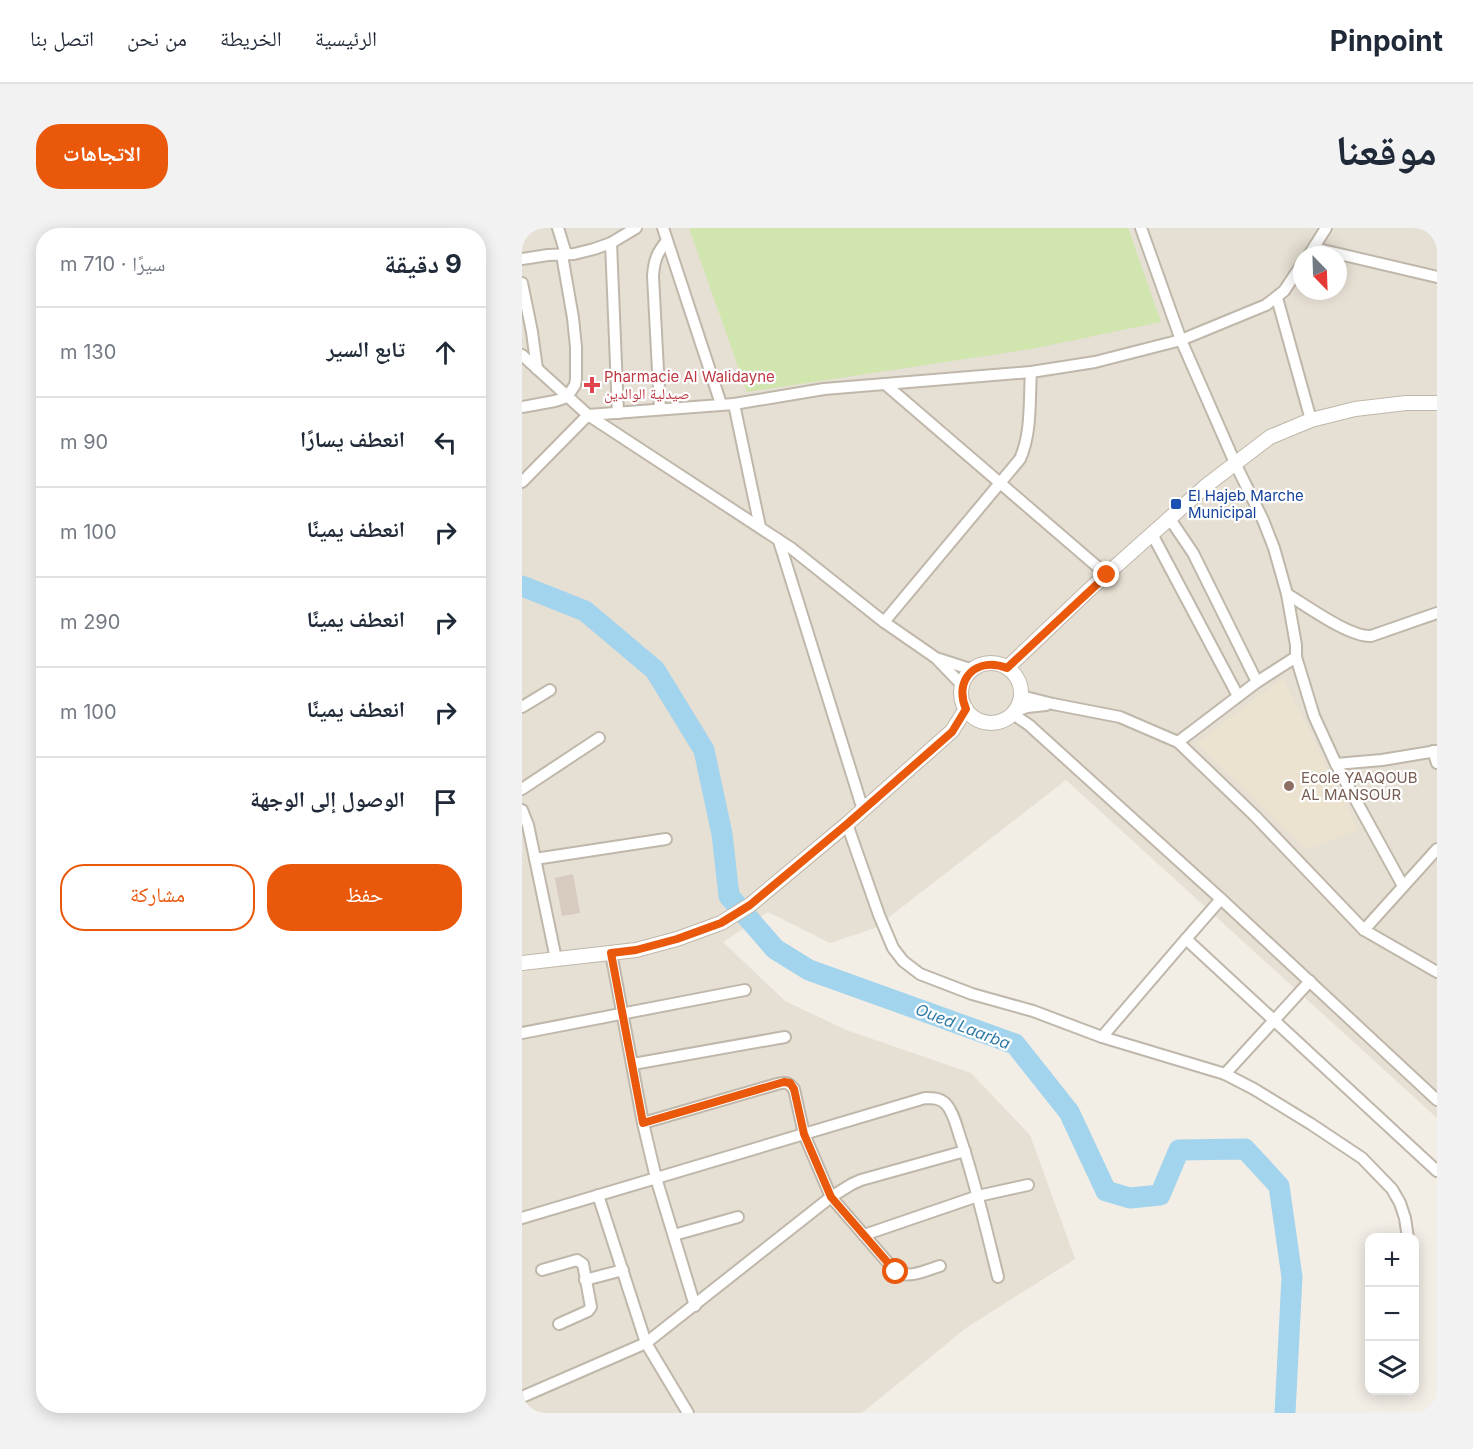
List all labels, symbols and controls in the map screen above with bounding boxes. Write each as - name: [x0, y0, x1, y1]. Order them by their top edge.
- text: Pinpoint: [1330, 24, 1443, 58]
- text: اتصل بنا: [30, 26, 94, 51]
- text: من نحن: [127, 26, 187, 51]
- text: الخريطة: [220, 26, 282, 51]
- text: الرئيسية: [315, 26, 377, 51]
- button: الاتجاهات: [36, 124, 168, 189]
- text: موقعنا: [1336, 124, 1437, 175]
- north arrow: [1293, 246, 1347, 300]
- text: 9 دقيقة: [384, 248, 462, 279]
- text: سيرًا · 710 m: [60, 252, 165, 276]
- text: تابع السير: [326, 336, 405, 362]
- icon: ahead: [429, 336, 462, 369]
- text: 130 m: [60, 340, 116, 364]
- place label: Pharmacie Al Walidayne صيدلية الوالدين: [604, 367, 775, 404]
- marker: Pharmacie Al Walidayne صيدلية الوالدين: [585, 378, 599, 392]
- text: انعطف يسارًا: [300, 426, 405, 452]
- icon: left: [429, 426, 462, 459]
- text: 90 m: [60, 430, 108, 454]
- place label: El Hajeb Marche Municipal: [1188, 486, 1304, 522]
- marker: El Hajeb Marche Municipal: [1169, 497, 1183, 511]
- text: انعطف يمينًا: [306, 516, 405, 542]
- icon: right: [429, 516, 462, 549]
- text: 100 m: [60, 520, 117, 544]
- route end: [1093, 561, 1119, 587]
- text: انعطف يمينًا: [306, 606, 405, 632]
- icon: right: [429, 606, 462, 639]
- text: 290 m: [60, 610, 120, 634]
- text: انعطف يمينًا: [306, 696, 405, 722]
- icon: right: [429, 696, 462, 729]
- text: 100 m: [60, 700, 117, 724]
- place label: Ecole YAAQOUB AL MANSOUR: [1301, 768, 1418, 804]
- marker: Ecole YAAQOUB AL MANSOUR: [1282, 779, 1296, 793]
- text: الوصول إلى الوجهة: [250, 786, 405, 812]
- icon: arrive: [429, 786, 462, 819]
- button: مشاركة: [60, 864, 255, 931]
- button: حفظ: [267, 864, 462, 931]
- water label: Oued Laarba: [913, 999, 1013, 1053]
- map controls: [1365, 1233, 1419, 1395]
- button: +: [1365, 1233, 1419, 1287]
- route start: [882, 1258, 908, 1284]
- button: −: [1365, 1287, 1419, 1341]
- button: layers: [1365, 1341, 1419, 1395]

